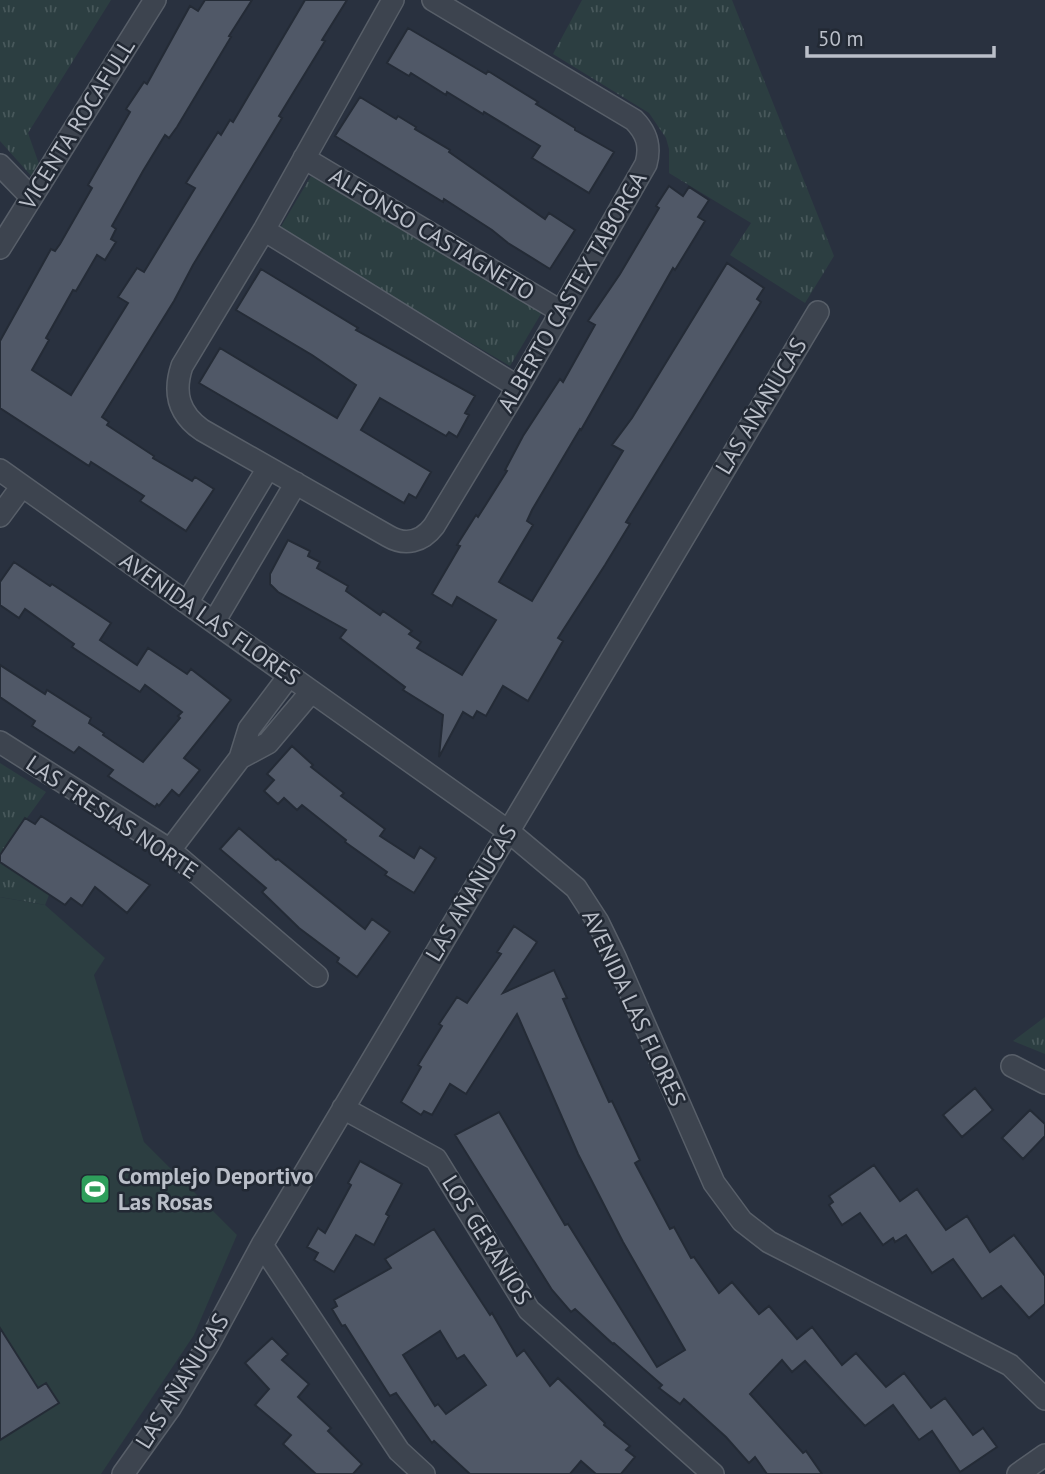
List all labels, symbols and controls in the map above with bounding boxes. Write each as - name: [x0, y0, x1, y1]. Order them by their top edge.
- scale bar: [807, 14, 994, 58]
- text: 50 m: [818, 25, 864, 52]
- street label: VICENTA ROCAFULL: [12, 33, 141, 215]
- street label: ALFONSO CASTAGNETO: [324, 161, 540, 306]
- street label: ALBERTO CASTEX TABORGA: [491, 166, 653, 417]
- street label: LAS AÑAÑUCAS: [708, 332, 813, 479]
- street label: AVENIDA LAS FLORES: [115, 546, 306, 692]
- street label: LAS FRESIAS NORTE: [21, 748, 204, 885]
- street label: LAS AÑAÑUCAS: [418, 819, 523, 966]
- street label: AVENIDA LAS FLORES: [576, 905, 693, 1111]
- place label: Complejo Deportivo Las Rosas: [118, 1161, 314, 1216]
- street label: LOS GERANIOS: [436, 1169, 539, 1310]
- sports icon: Complejo Deportivo Las Rosas: [78, 1172, 112, 1206]
- street label: LAS AÑAÑUCAS: [128, 1308, 235, 1454]

